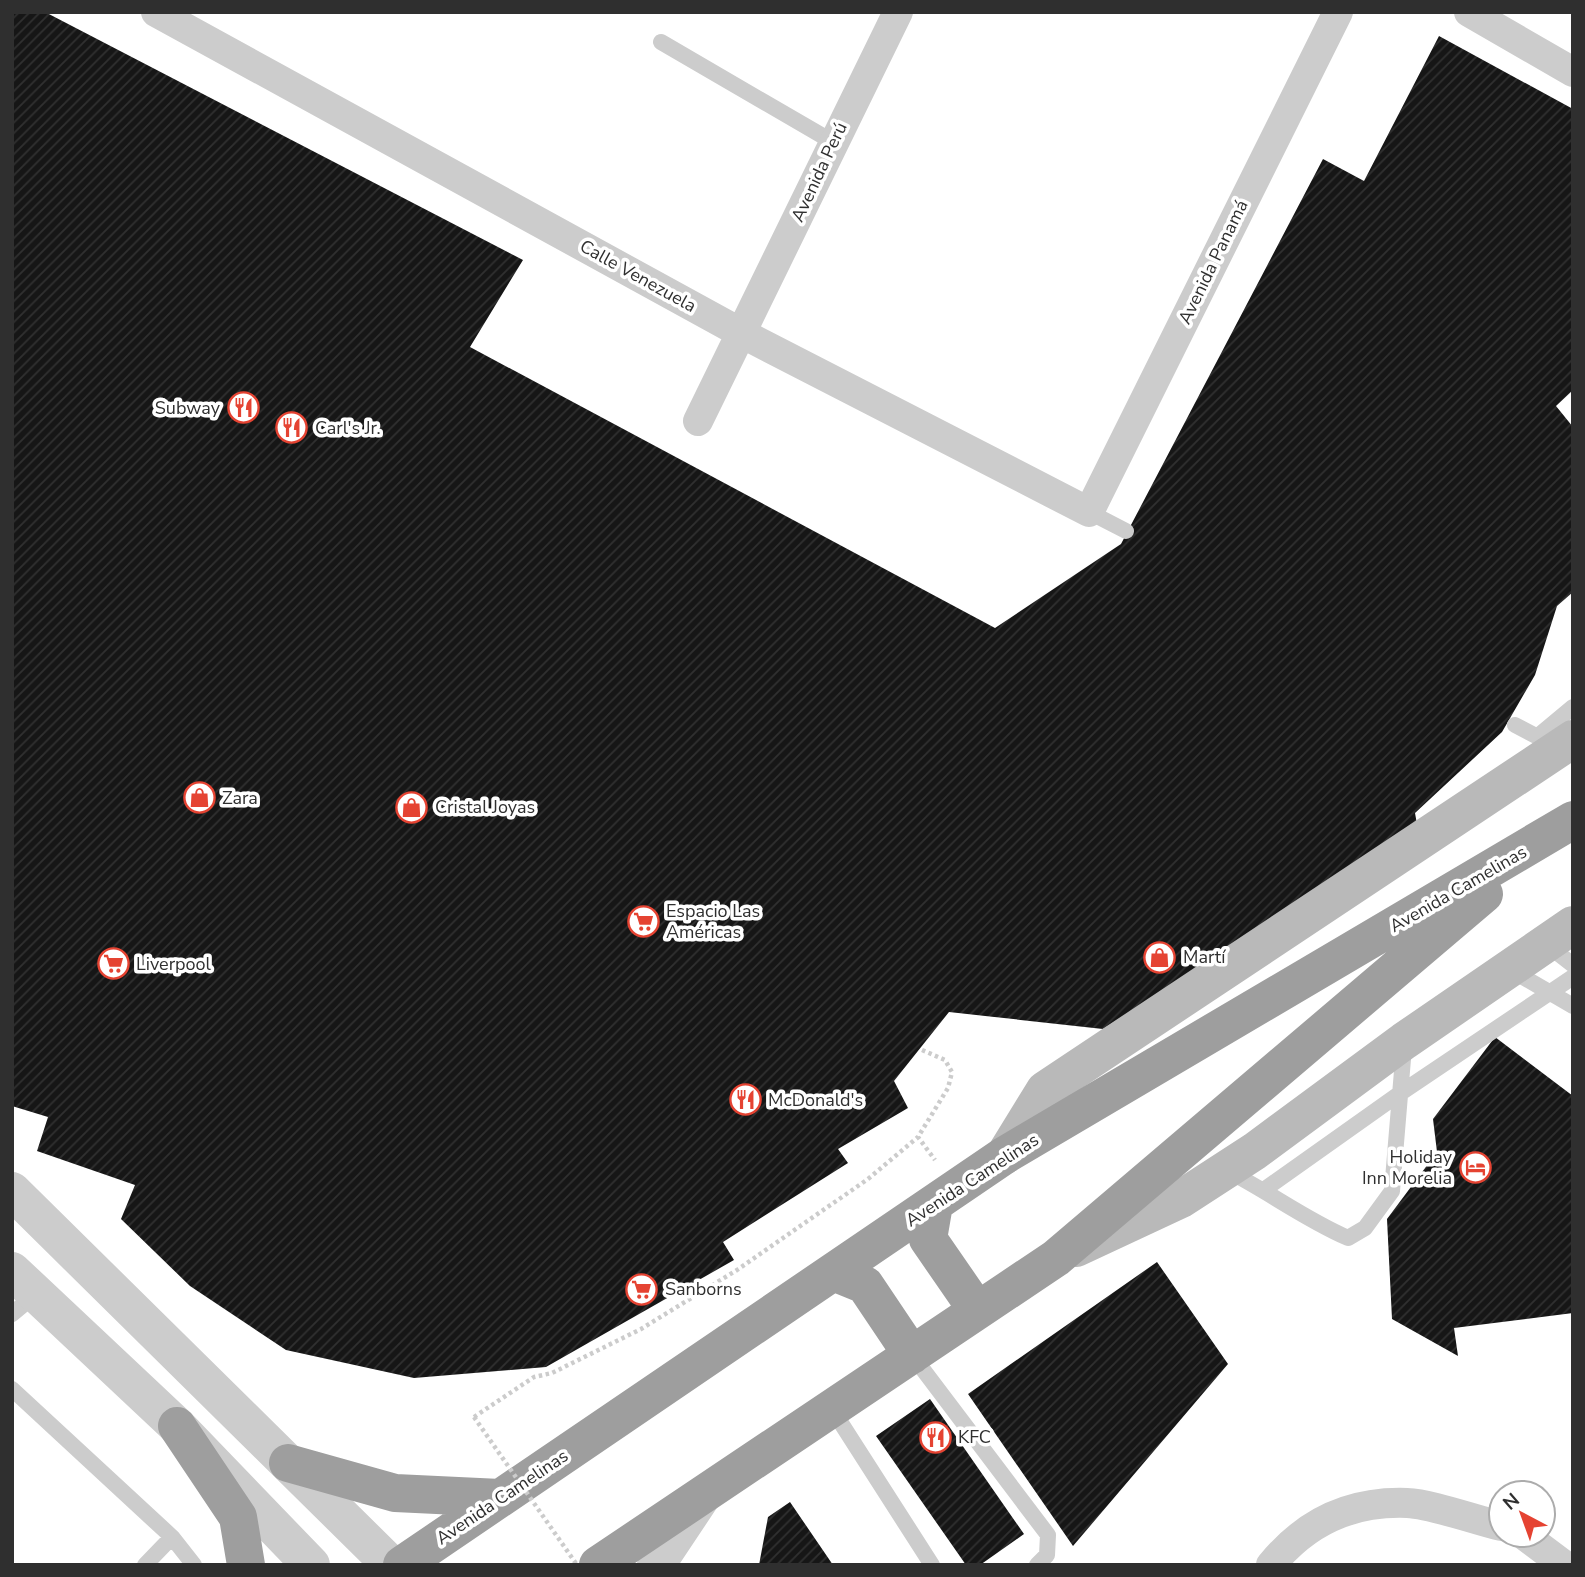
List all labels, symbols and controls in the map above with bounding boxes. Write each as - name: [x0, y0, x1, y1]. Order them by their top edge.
- street label: Avenida Perú: [785, 118, 853, 226]
- street label: Avenida Panamá: [1172, 196, 1254, 328]
- street label: Calle Venezuela: [575, 234, 701, 318]
- restaurant icon: Subway: [226, 391, 260, 425]
- place label: Subway: [155, 396, 221, 420]
- restaurant icon: Carl's Jr.: [275, 411, 309, 445]
- place label: Carl's Jr.: [315, 416, 381, 440]
- shop icon: Zara: [182, 781, 216, 815]
- place label: Zara: [222, 786, 258, 810]
- shop icon: Cristal Joyas: [395, 790, 429, 824]
- place label: Cristal Joyas: [435, 795, 535, 819]
- street label: Avenida Camelinas: [1385, 840, 1531, 938]
- place label: Espacio Las Américas: [666, 899, 760, 944]
- supermarket icon: Espacio Las Américas: [626, 904, 660, 938]
- shop icon: Martí: [1143, 940, 1177, 974]
- place label: Martí: [1183, 945, 1226, 969]
- supermarket icon: Liverpool: [96, 947, 130, 981]
- place label: Liverpool: [136, 952, 212, 976]
- restaurant icon: McDonald's: [728, 1083, 762, 1117]
- place label: McDonald's: [768, 1088, 863, 1112]
- street label: Avenida Camelinas: [901, 1128, 1043, 1232]
- place label: Holiday Inn Morelia: [1362, 1145, 1453, 1190]
- hotel icon: Holiday Inn Morelia: [1458, 1150, 1492, 1184]
- supermarket icon: Sanborns: [625, 1272, 659, 1306]
- place label: Sanborns: [665, 1277, 742, 1301]
- restaurant icon: KFC: [918, 1420, 952, 1454]
- place label: KFC: [958, 1425, 991, 1449]
- street label: Avenida Camelinas: [431, 1444, 573, 1550]
- north arrow: [1487, 1479, 1557, 1549]
- text: N: [1498, 1487, 1525, 1516]

